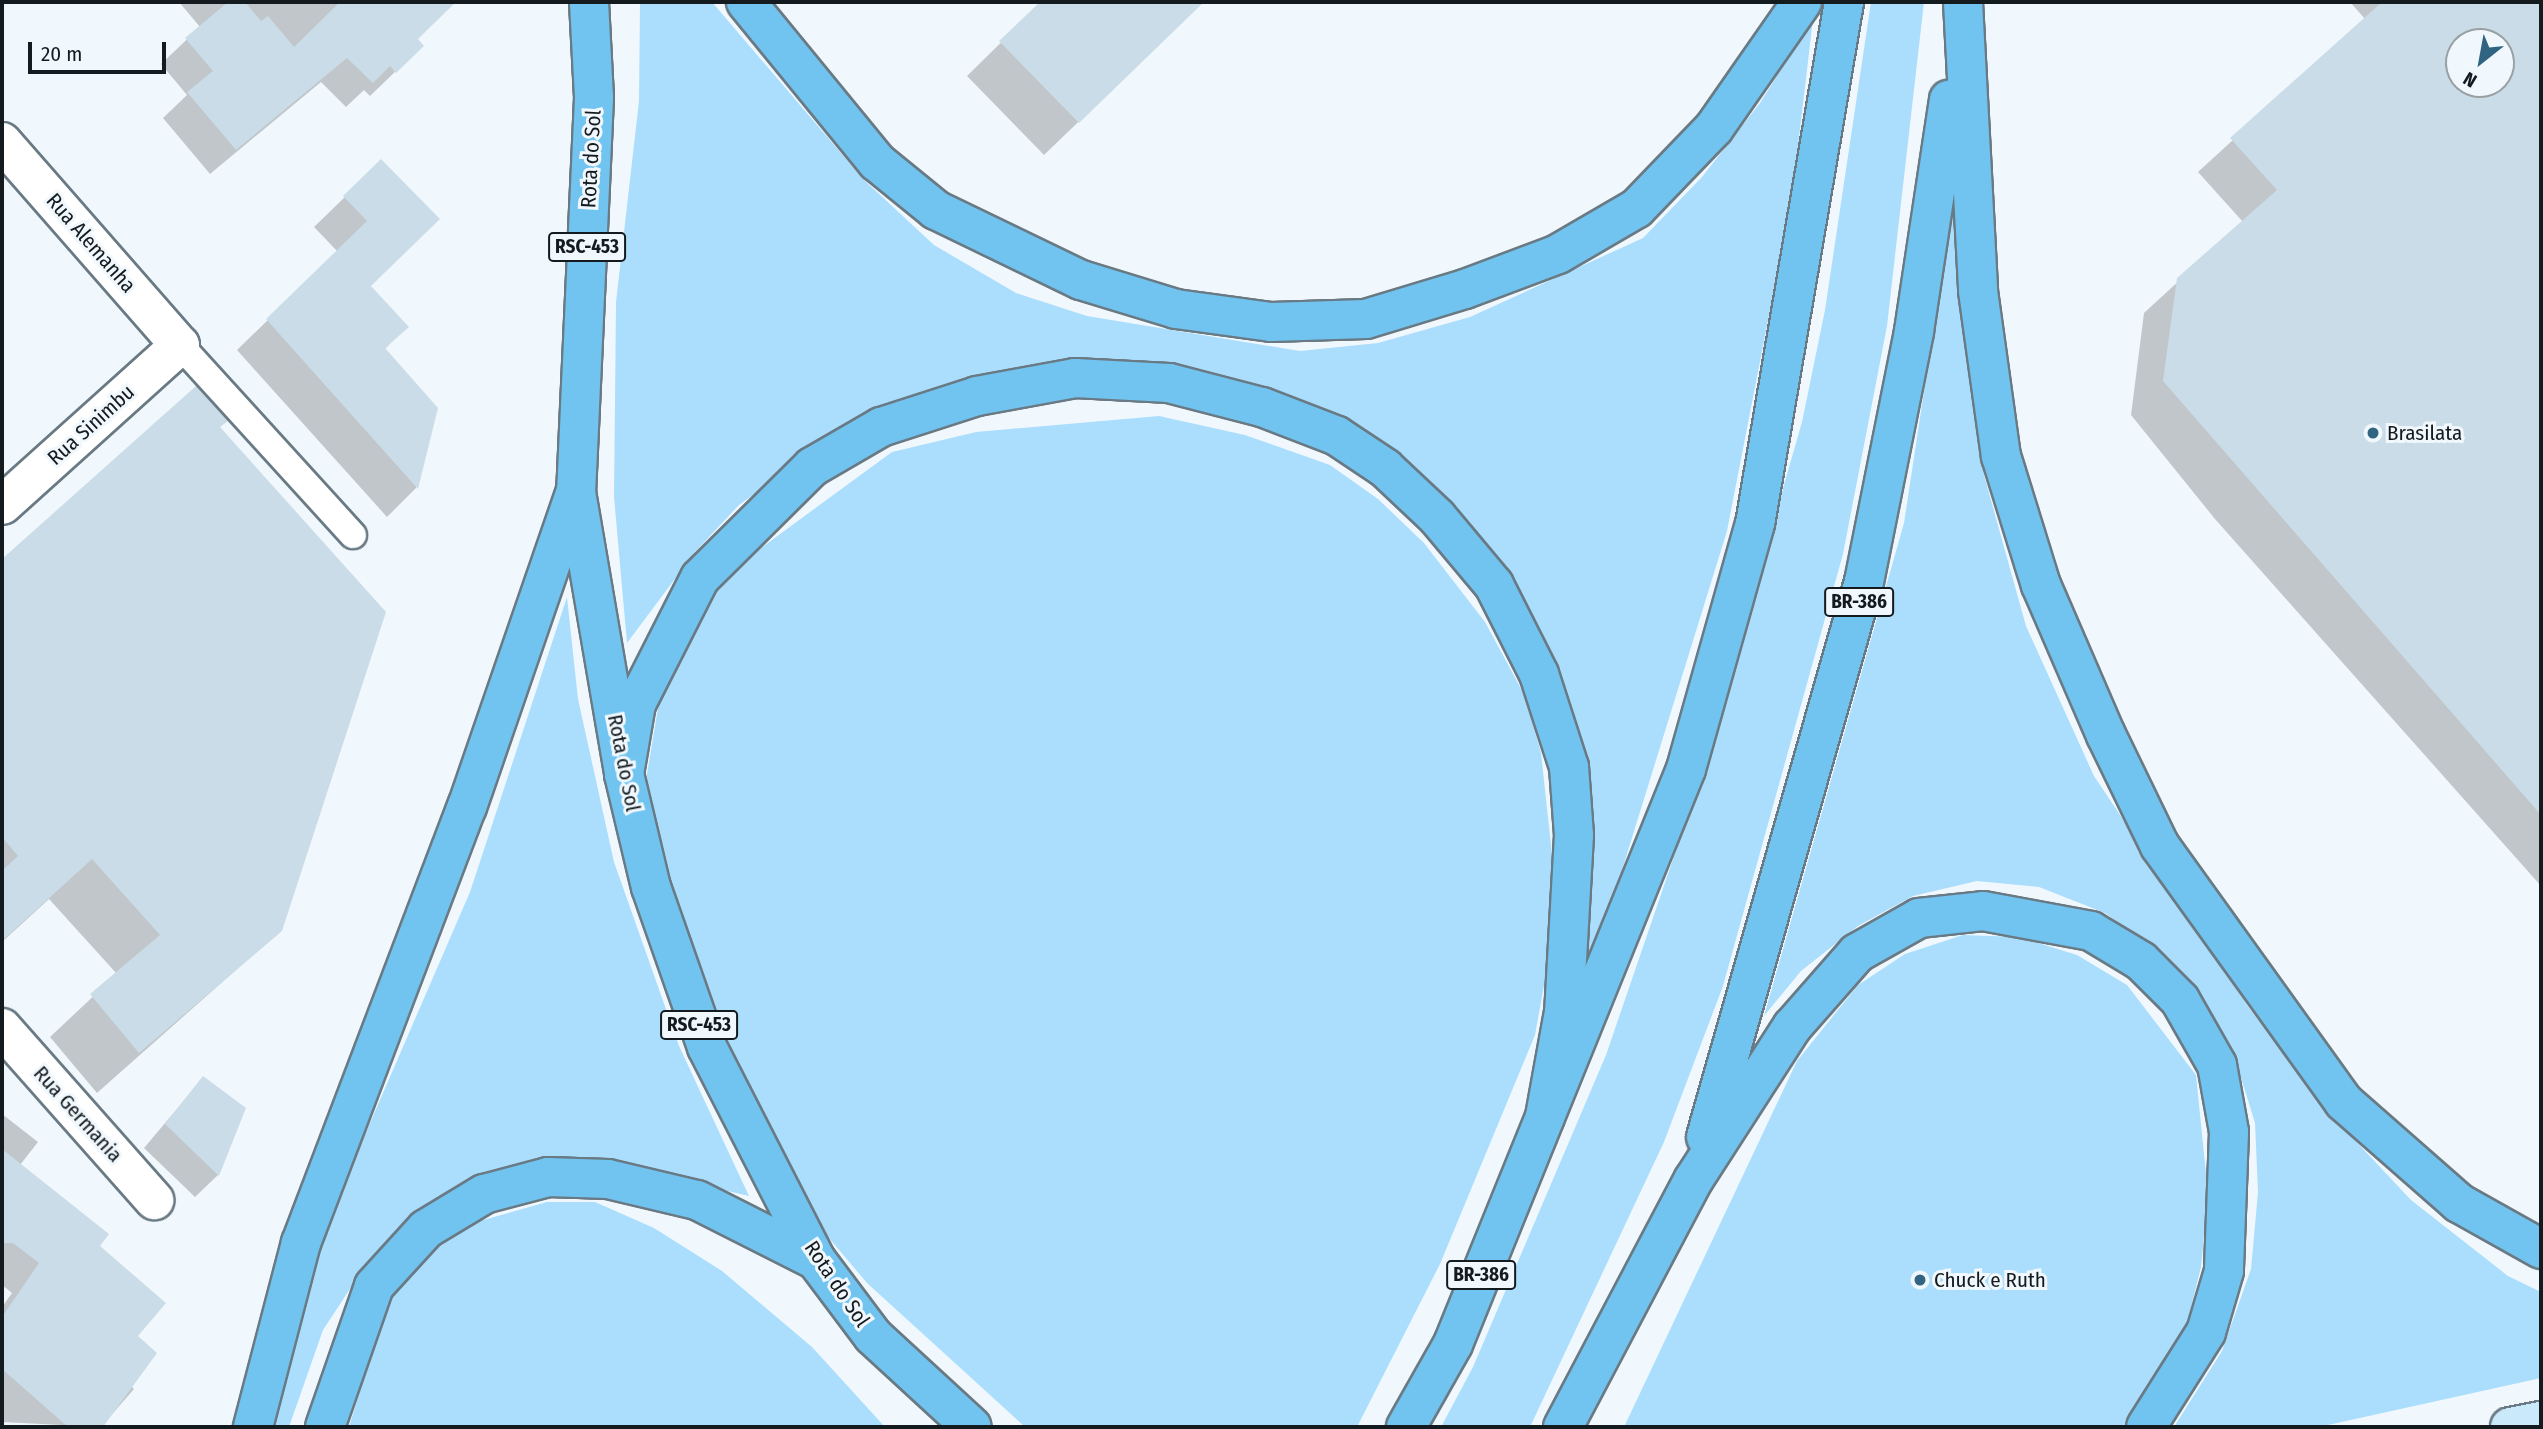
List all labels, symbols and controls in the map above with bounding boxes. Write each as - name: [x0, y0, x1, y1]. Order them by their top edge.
- scale bar: [32, 28, 170, 72]
- north arrow: [2445, 28, 2515, 98]
- text: 20 m: [41, 41, 82, 67]
- text: N: [2459, 67, 2481, 93]
- street label: Rota do Sol: [576, 109, 606, 209]
- street label: Rua Alemanha: [41, 188, 141, 298]
- road number: RSC-453: [547, 232, 627, 262]
- street label: Rua Sinimbu: [42, 379, 140, 471]
- place label: Brasilata: [2387, 420, 2462, 446]
- marker: Brasilata: [2365, 425, 2381, 441]
- road number: BR-386: [1824, 586, 1894, 618]
- street label: Rota do Sol: [602, 712, 646, 814]
- road number: RSC-453: [659, 1009, 739, 1040]
- street label: Rua Germania: [28, 1061, 128, 1167]
- street label: Rota do Sol: [799, 1236, 875, 1332]
- road number: BR-386: [1446, 1260, 1516, 1290]
- place label: Chuck e Ruth: [1934, 1267, 2046, 1293]
- marker: Chuck e Ruth: [1912, 1272, 1928, 1288]

